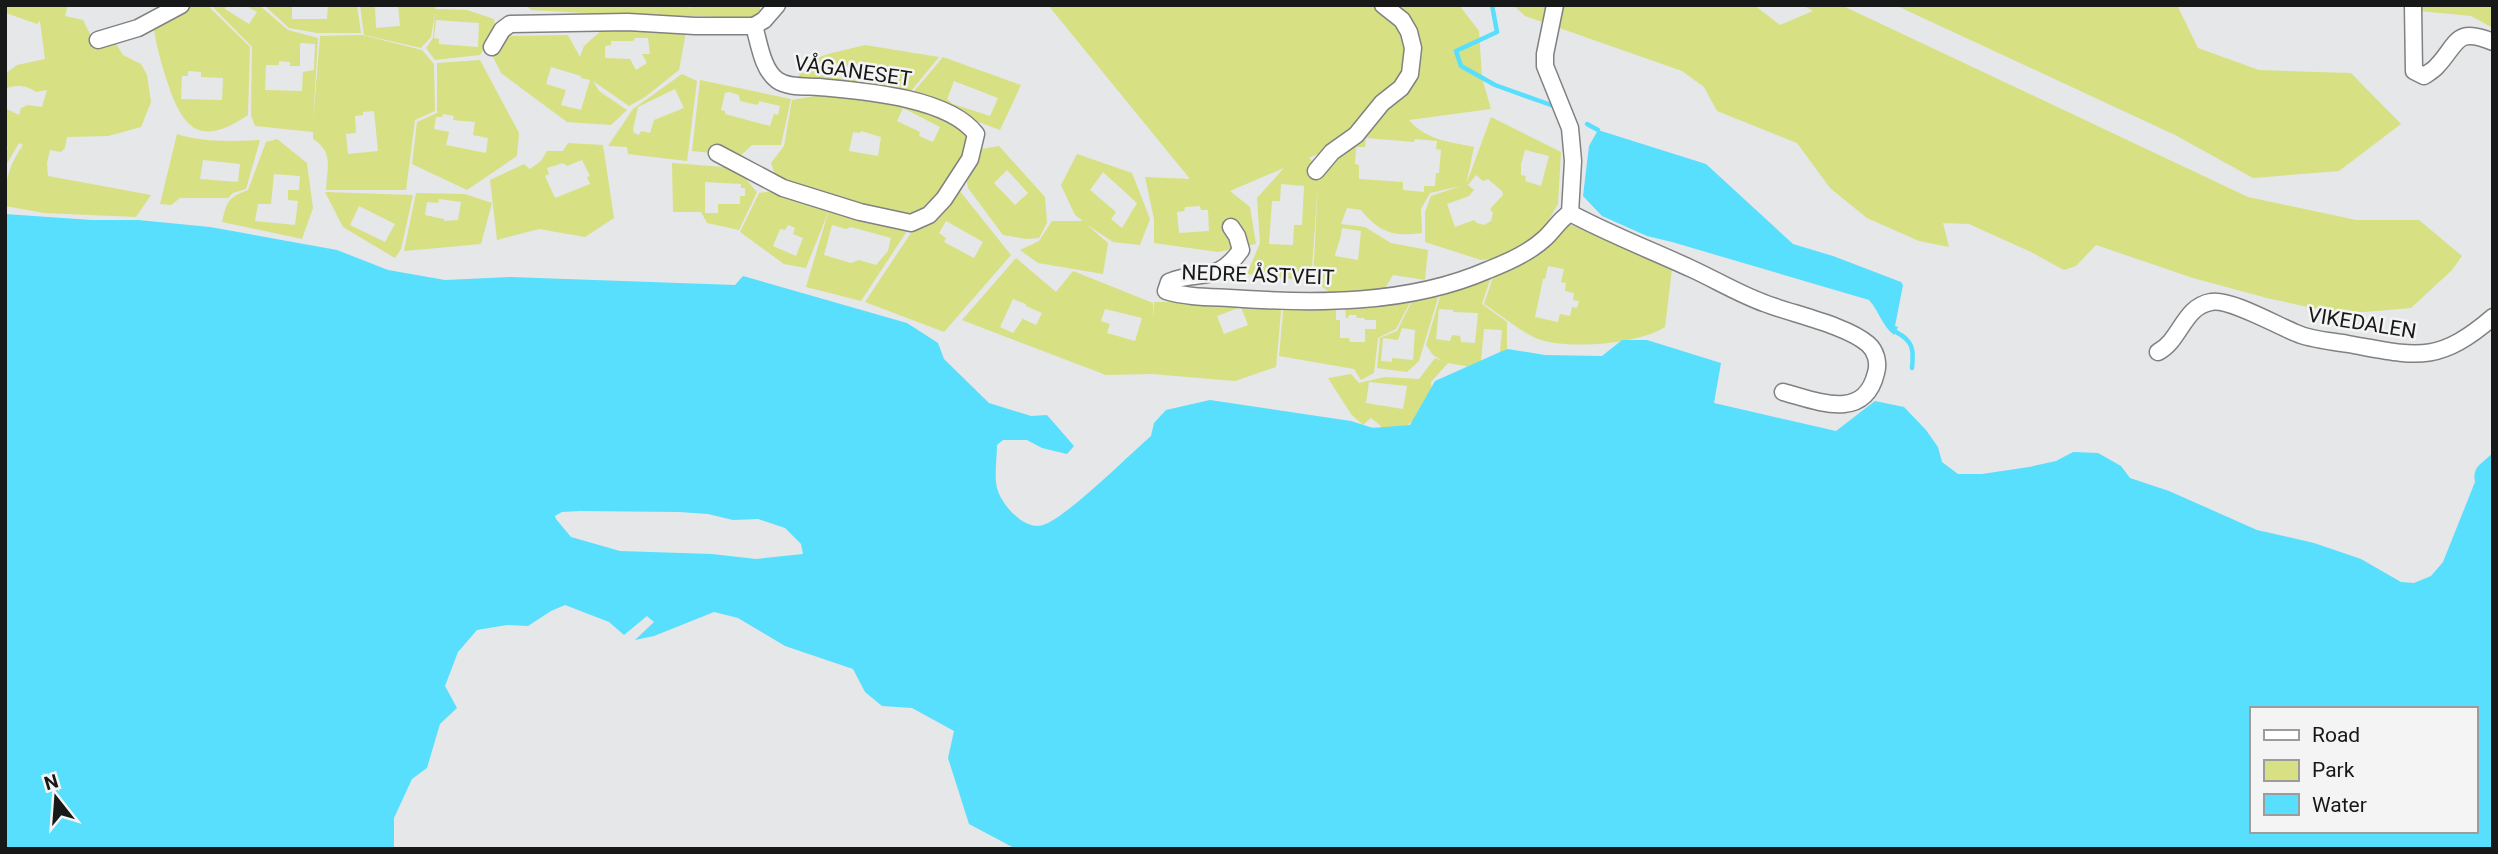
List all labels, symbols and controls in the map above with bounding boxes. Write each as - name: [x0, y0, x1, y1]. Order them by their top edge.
- street label: VÅGANESET: [793, 51, 914, 91]
- street label: NEDRE ÅSTVEIT: [1181, 260, 1335, 290]
- street label: VIKEDALEN: [2306, 303, 2418, 343]
- legend: [2250, 707, 2477, 833]
- text: Road: [2312, 723, 2360, 747]
- text: Park: [2312, 758, 2355, 782]
- north arrow: [21, 763, 91, 833]
- text: N: [41, 769, 61, 795]
- text: Water: [2312, 793, 2367, 817]

